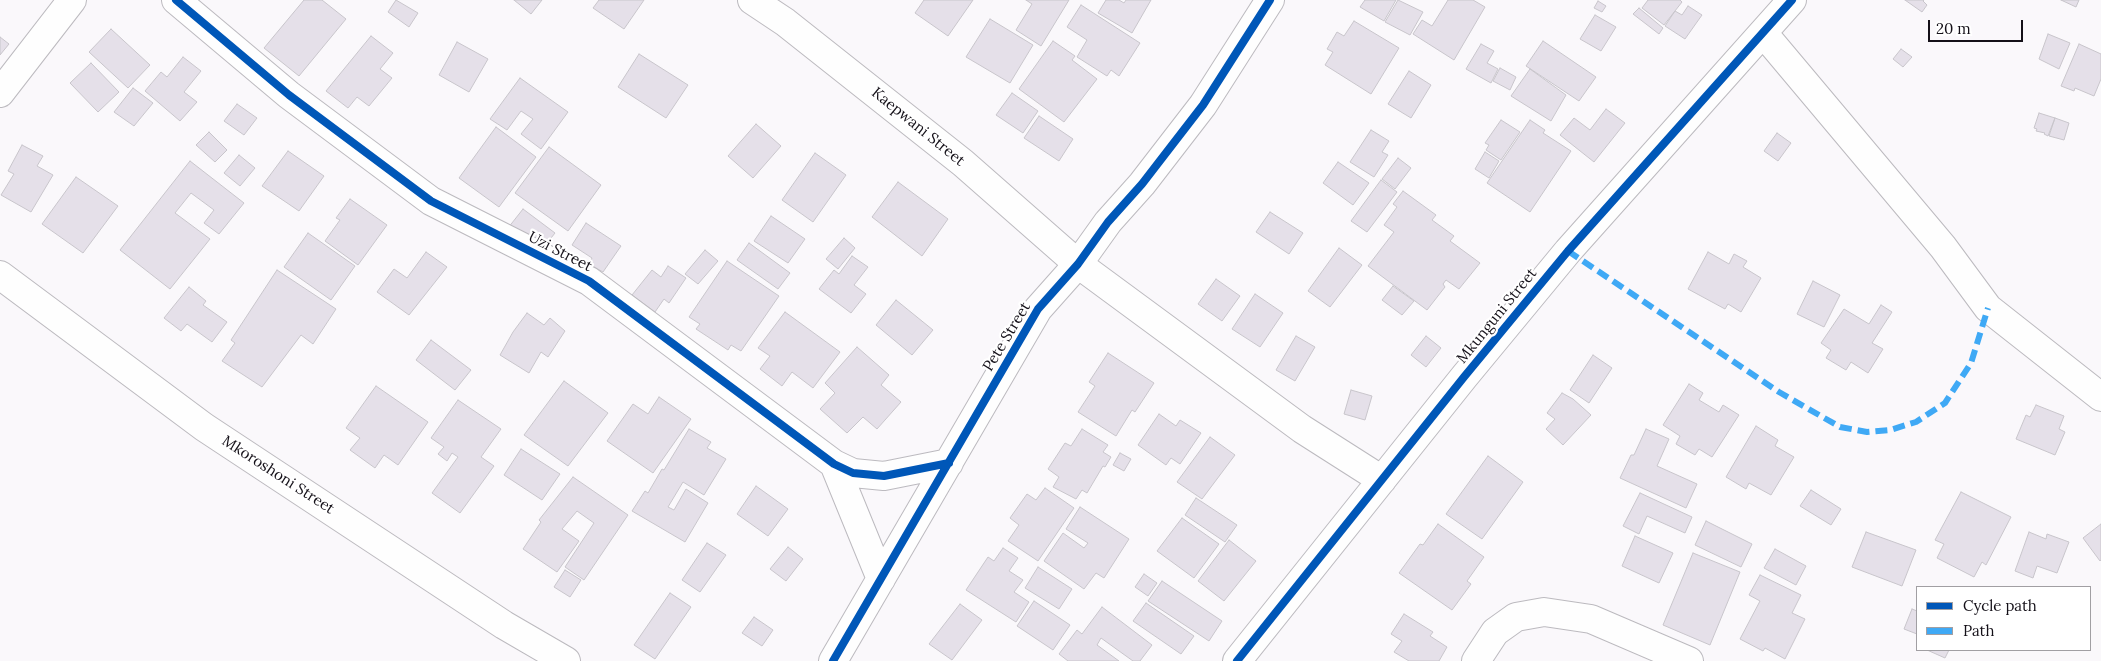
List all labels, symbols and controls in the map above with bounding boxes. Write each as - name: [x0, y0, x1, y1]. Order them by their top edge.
- scale bar: [1931, 10, 2026, 42]
- text: 20 m: [1936, 19, 1971, 38]
- street label: Kaepwani Street: [868, 84, 968, 170]
- street label: Uzi Street: [525, 228, 595, 276]
- street label: Mkunguni Street: [1453, 265, 1541, 367]
- street label: Pete Street: [979, 299, 1035, 375]
- street label: Mkoroshoni Street: [219, 432, 337, 518]
- legend: [1916, 586, 2091, 651]
- text: Cycle path: [1963, 596, 2037, 615]
- text: Path: [1963, 621, 1994, 640]

